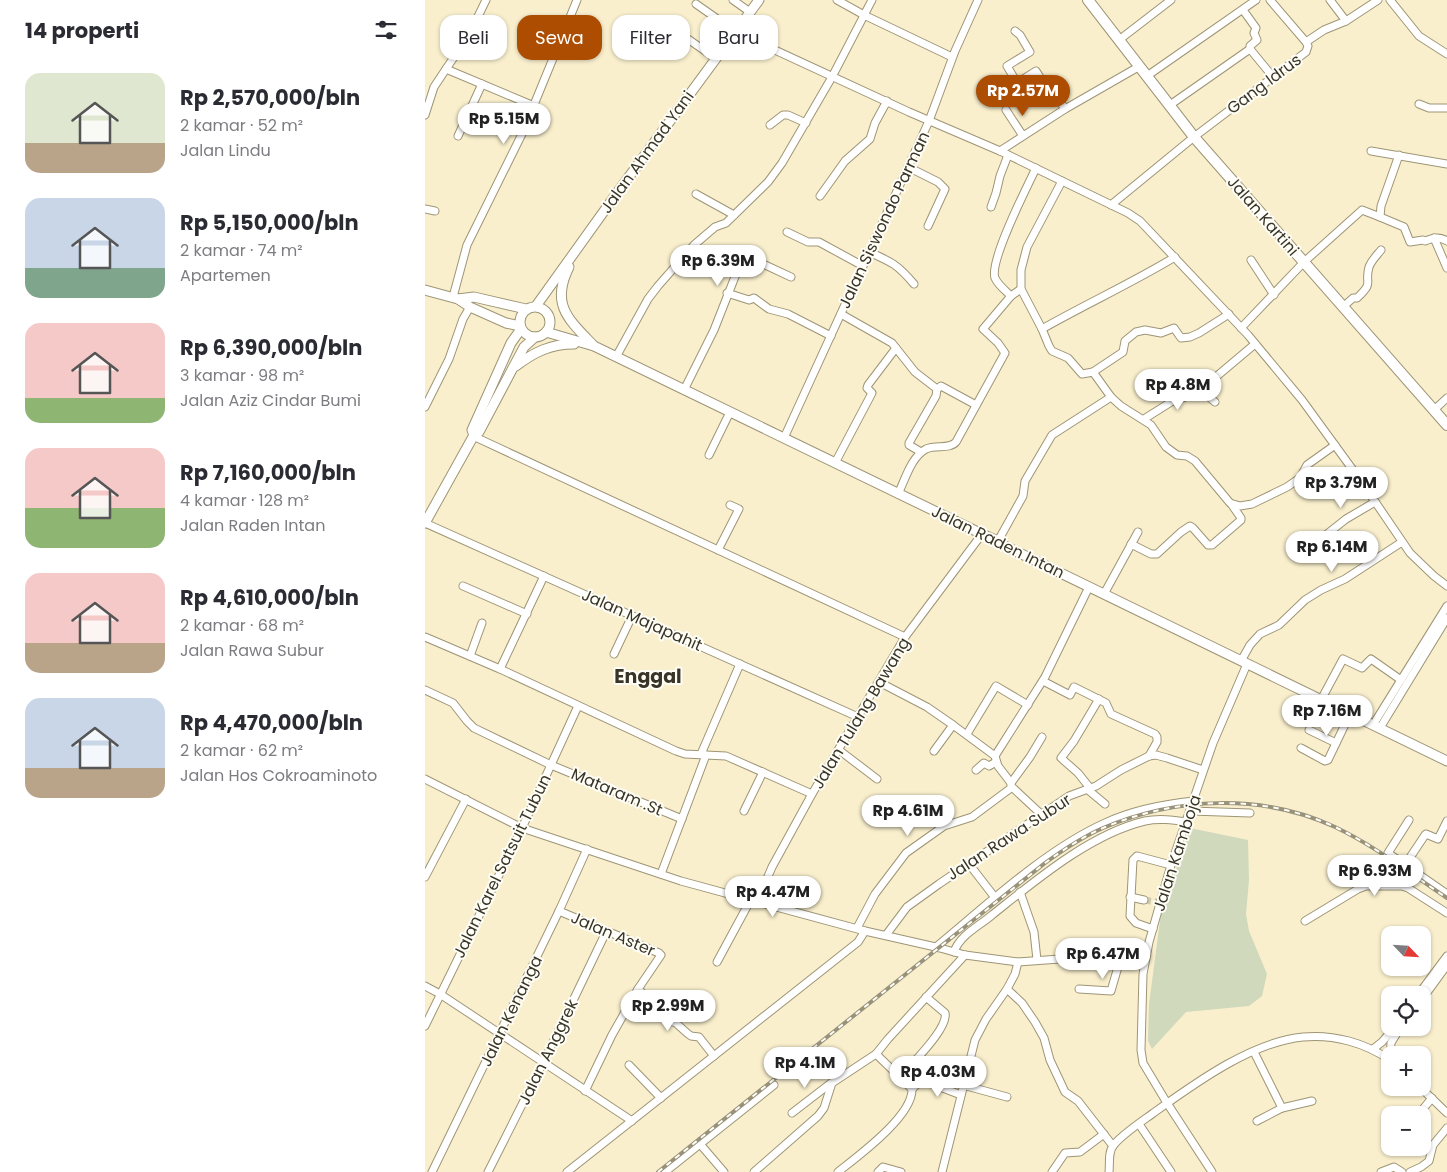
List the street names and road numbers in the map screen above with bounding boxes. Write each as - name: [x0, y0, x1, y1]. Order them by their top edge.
- street label: Gang Idrus: [1222, 48, 1306, 120]
- street label: Jalan Ahmad Yani: [595, 86, 699, 218]
- street label: Jalan Siswondo Parman: [833, 128, 935, 312]
- street label: Jalan Kartini: [1222, 171, 1304, 261]
- street label: Jalan Raden Intan: [928, 500, 1068, 584]
- street label: Jalan Majapahit: [578, 583, 706, 657]
- street label: Jalan Tulang Bawang: [807, 633, 915, 793]
- street label: Mataram .St: [568, 762, 666, 822]
- street label: Jalan Karel Satsuit Tubun: [447, 770, 557, 962]
- street label: Jalan Rawa Subur: [942, 788, 1076, 886]
- street label: Jalan Kamboja: [1147, 792, 1207, 914]
- street label: Jalan Aster: [567, 906, 659, 962]
- street label: Jalan Kenanga: [474, 952, 548, 1070]
- street label: Jalan Anggrek: [512, 994, 584, 1109]

